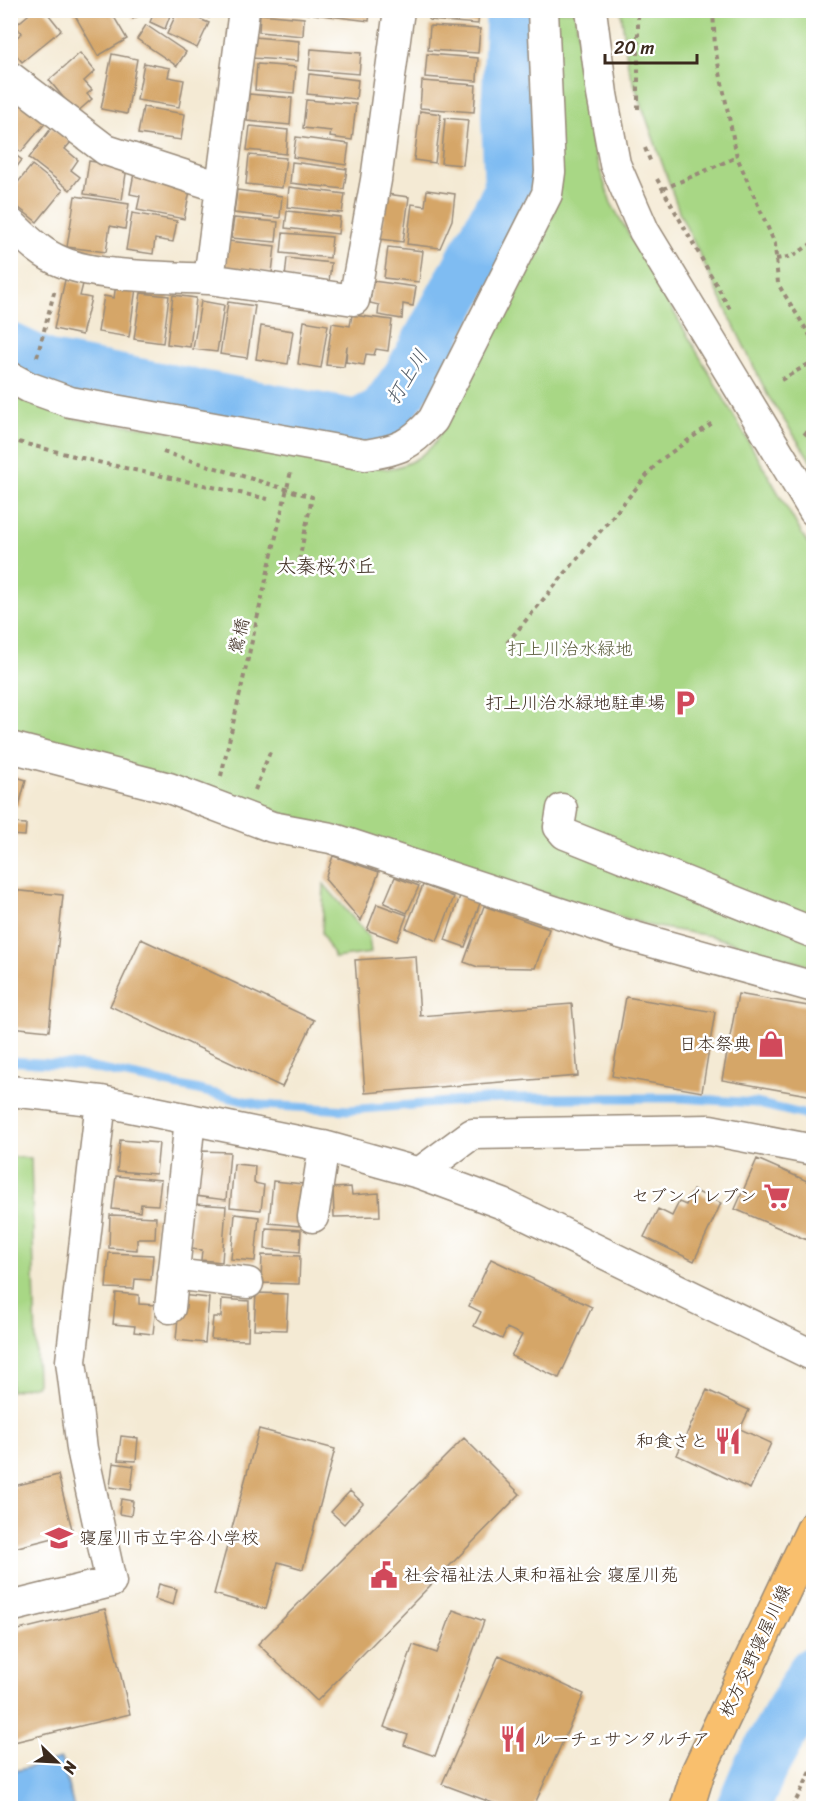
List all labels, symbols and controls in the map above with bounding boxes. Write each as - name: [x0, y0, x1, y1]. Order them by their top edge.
- scale bar: [605, 27, 696, 65]
- text: 20 m: [614, 32, 654, 64]
- water label: 打上川: [376, 342, 438, 412]
- district label: 太秦桜が丘: [276, 549, 376, 584]
- street label: 鶯橋: [219, 615, 259, 657]
- park label: 打上川治水緑地: [507, 633, 633, 665]
- place label: 打上川治水緑地駐車場: [485, 687, 665, 719]
- parking icon: 打上川治水緑地駐車場: [670, 688, 700, 718]
- place label: 日本祭典: [679, 1028, 751, 1060]
- shop icon: 日本祭典: [756, 1029, 786, 1059]
- place label: セブンイレブン: [631, 1180, 757, 1212]
- supermarket icon: セブンイレブン: [762, 1181, 792, 1211]
- place label: 和食さと: [636, 1425, 708, 1457]
- restaurant icon: 和食さと: [713, 1426, 743, 1456]
- place label: 寝屋川市立宇谷小学校: [79, 1522, 259, 1554]
- school or university icon: 寝屋川市立宇谷小学校: [44, 1523, 74, 1553]
- place label: 社会福祉法人東和福祉会 寝屋川苑: [404, 1559, 679, 1591]
- public building icon: 社会福祉法人東和福祉会 寝屋川苑: [369, 1560, 399, 1590]
- street label: 枚方交野寝屋川線: [710, 1579, 800, 1723]
- place label: ルーチェサンタルチア: [533, 1723, 711, 1755]
- restaurant icon: ルーチェサンタルチア: [498, 1724, 528, 1754]
- north arrow: [27, 1732, 87, 1792]
- text: N: [54, 1756, 86, 1780]

